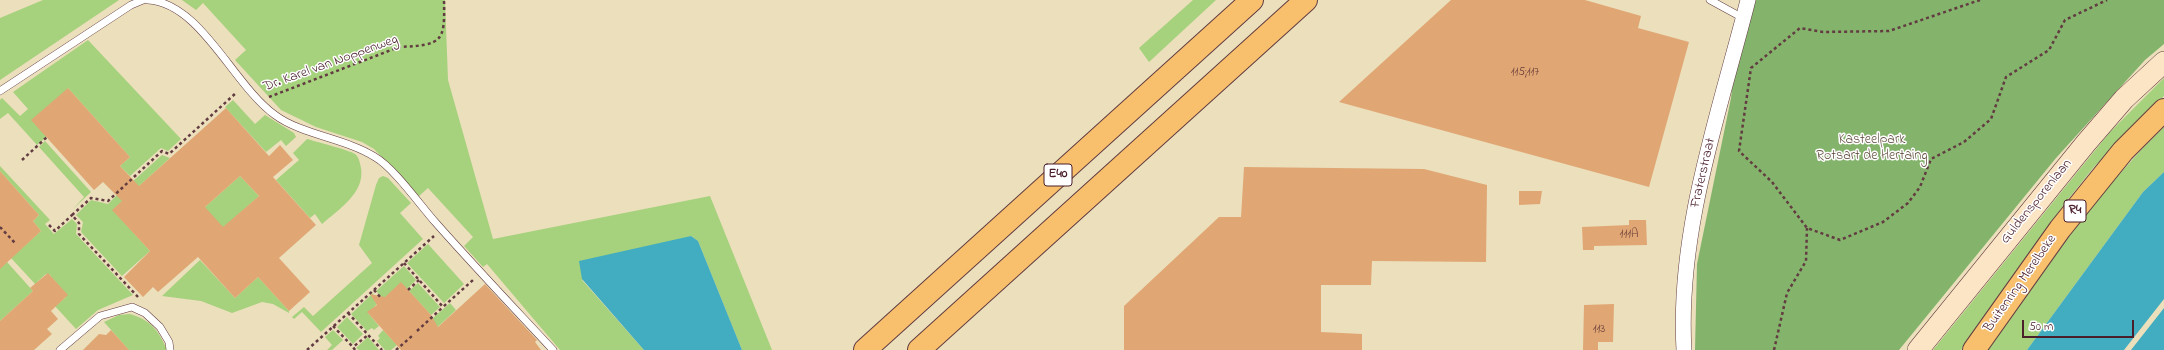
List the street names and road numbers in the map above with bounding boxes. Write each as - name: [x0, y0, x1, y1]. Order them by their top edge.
- street label: Dr. Karel van Noppenweg: [261, 32, 401, 96]
- street label: Fraterstraat: [1688, 136, 1720, 210]
- street label: Guldensporenlaan: [1998, 156, 2076, 248]
- road number: E40: [1044, 164, 1072, 186]
- road number: R4: [2064, 200, 2086, 222]
- street label: Buitenring Merelbeke: [1981, 232, 2061, 336]

